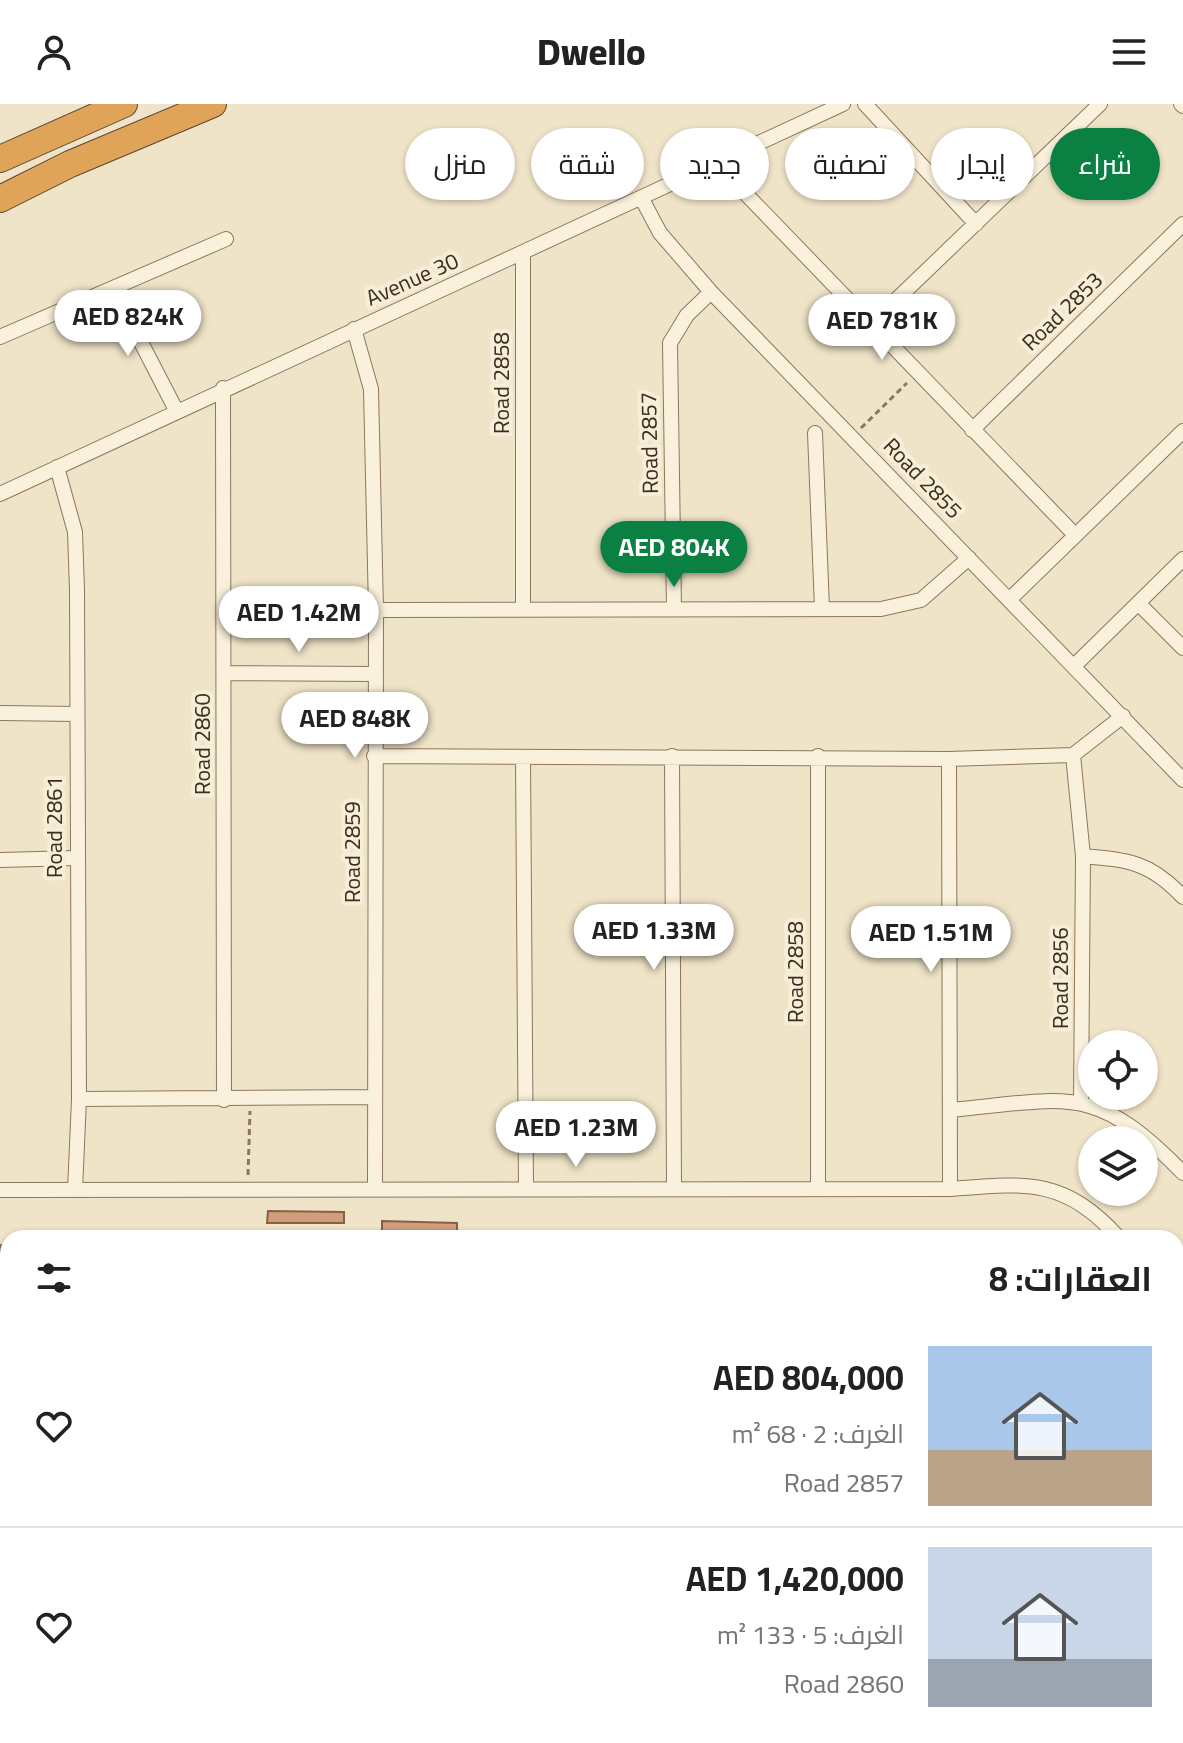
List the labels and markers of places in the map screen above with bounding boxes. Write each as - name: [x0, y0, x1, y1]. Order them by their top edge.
- pin: AED 824K: [45, 290, 211, 358]
- pin: AED 781K: [799, 294, 965, 362]
- pin: AED 804K: [591, 521, 757, 589]
- pin: AED 1.42M: [207, 586, 391, 654]
- pin: AED 848K: [272, 692, 438, 760]
- pin: AED 1.33M: [562, 904, 746, 972]
- pin: AED 1.51M: [839, 906, 1023, 974]
- pin: AED 1.23M: [484, 1101, 668, 1169]

